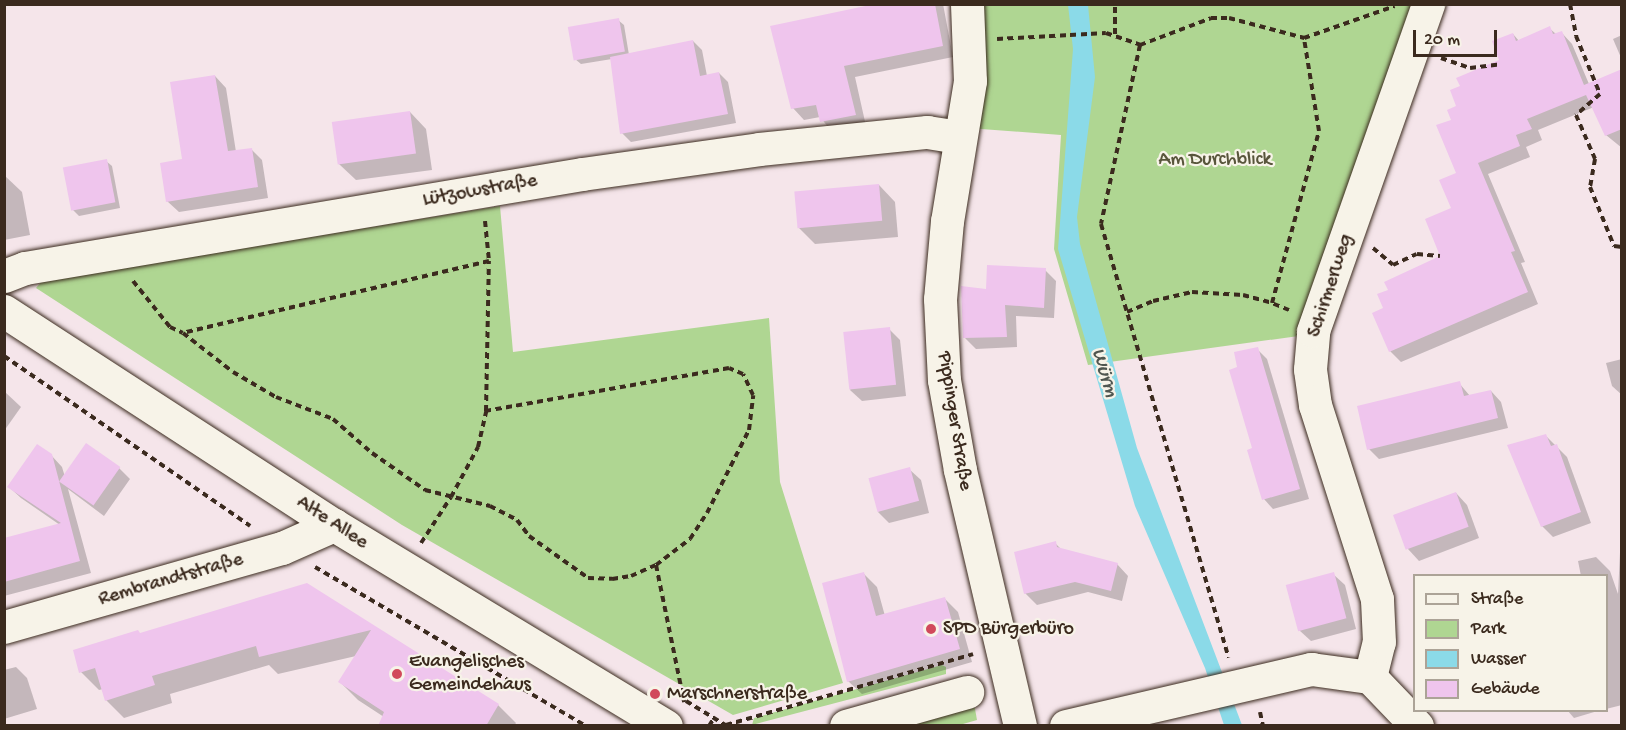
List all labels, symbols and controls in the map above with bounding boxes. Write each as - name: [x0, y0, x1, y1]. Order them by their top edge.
- scale bar: [1416, 18, 1500, 56]
- text: 20 m: [1424, 30, 1460, 51]
- park label: Am Durchblick: [1159, 148, 1271, 172]
- street label: Lützowstraße: [421, 169, 539, 213]
- street label: Schirmerweg: [1303, 231, 1359, 341]
- water label: Würm: [1084, 345, 1122, 401]
- street label: Pippinger Straße: [931, 350, 977, 492]
- street label: Alte Allee: [292, 491, 372, 555]
- street label: Rembrandtstraße: [96, 548, 246, 612]
- legend: [1413, 574, 1608, 712]
- text: Straße: [1471, 589, 1523, 610]
- place label: SPD Bürgerbüro: [943, 617, 1074, 641]
- text: Park: [1471, 619, 1505, 640]
- marker: SPD Bürgerbüro: [924, 622, 938, 636]
- text: Wasser: [1471, 649, 1525, 670]
- place label: Evangelisches Gemeindehaus: [409, 650, 531, 697]
- marker: Evangelisches Gemeindehaus: [390, 667, 404, 681]
- text: Gebäude: [1471, 679, 1539, 700]
- place label: Marschnerstraße: [667, 682, 807, 706]
- marker: Marschnerstraße: [648, 687, 662, 701]

